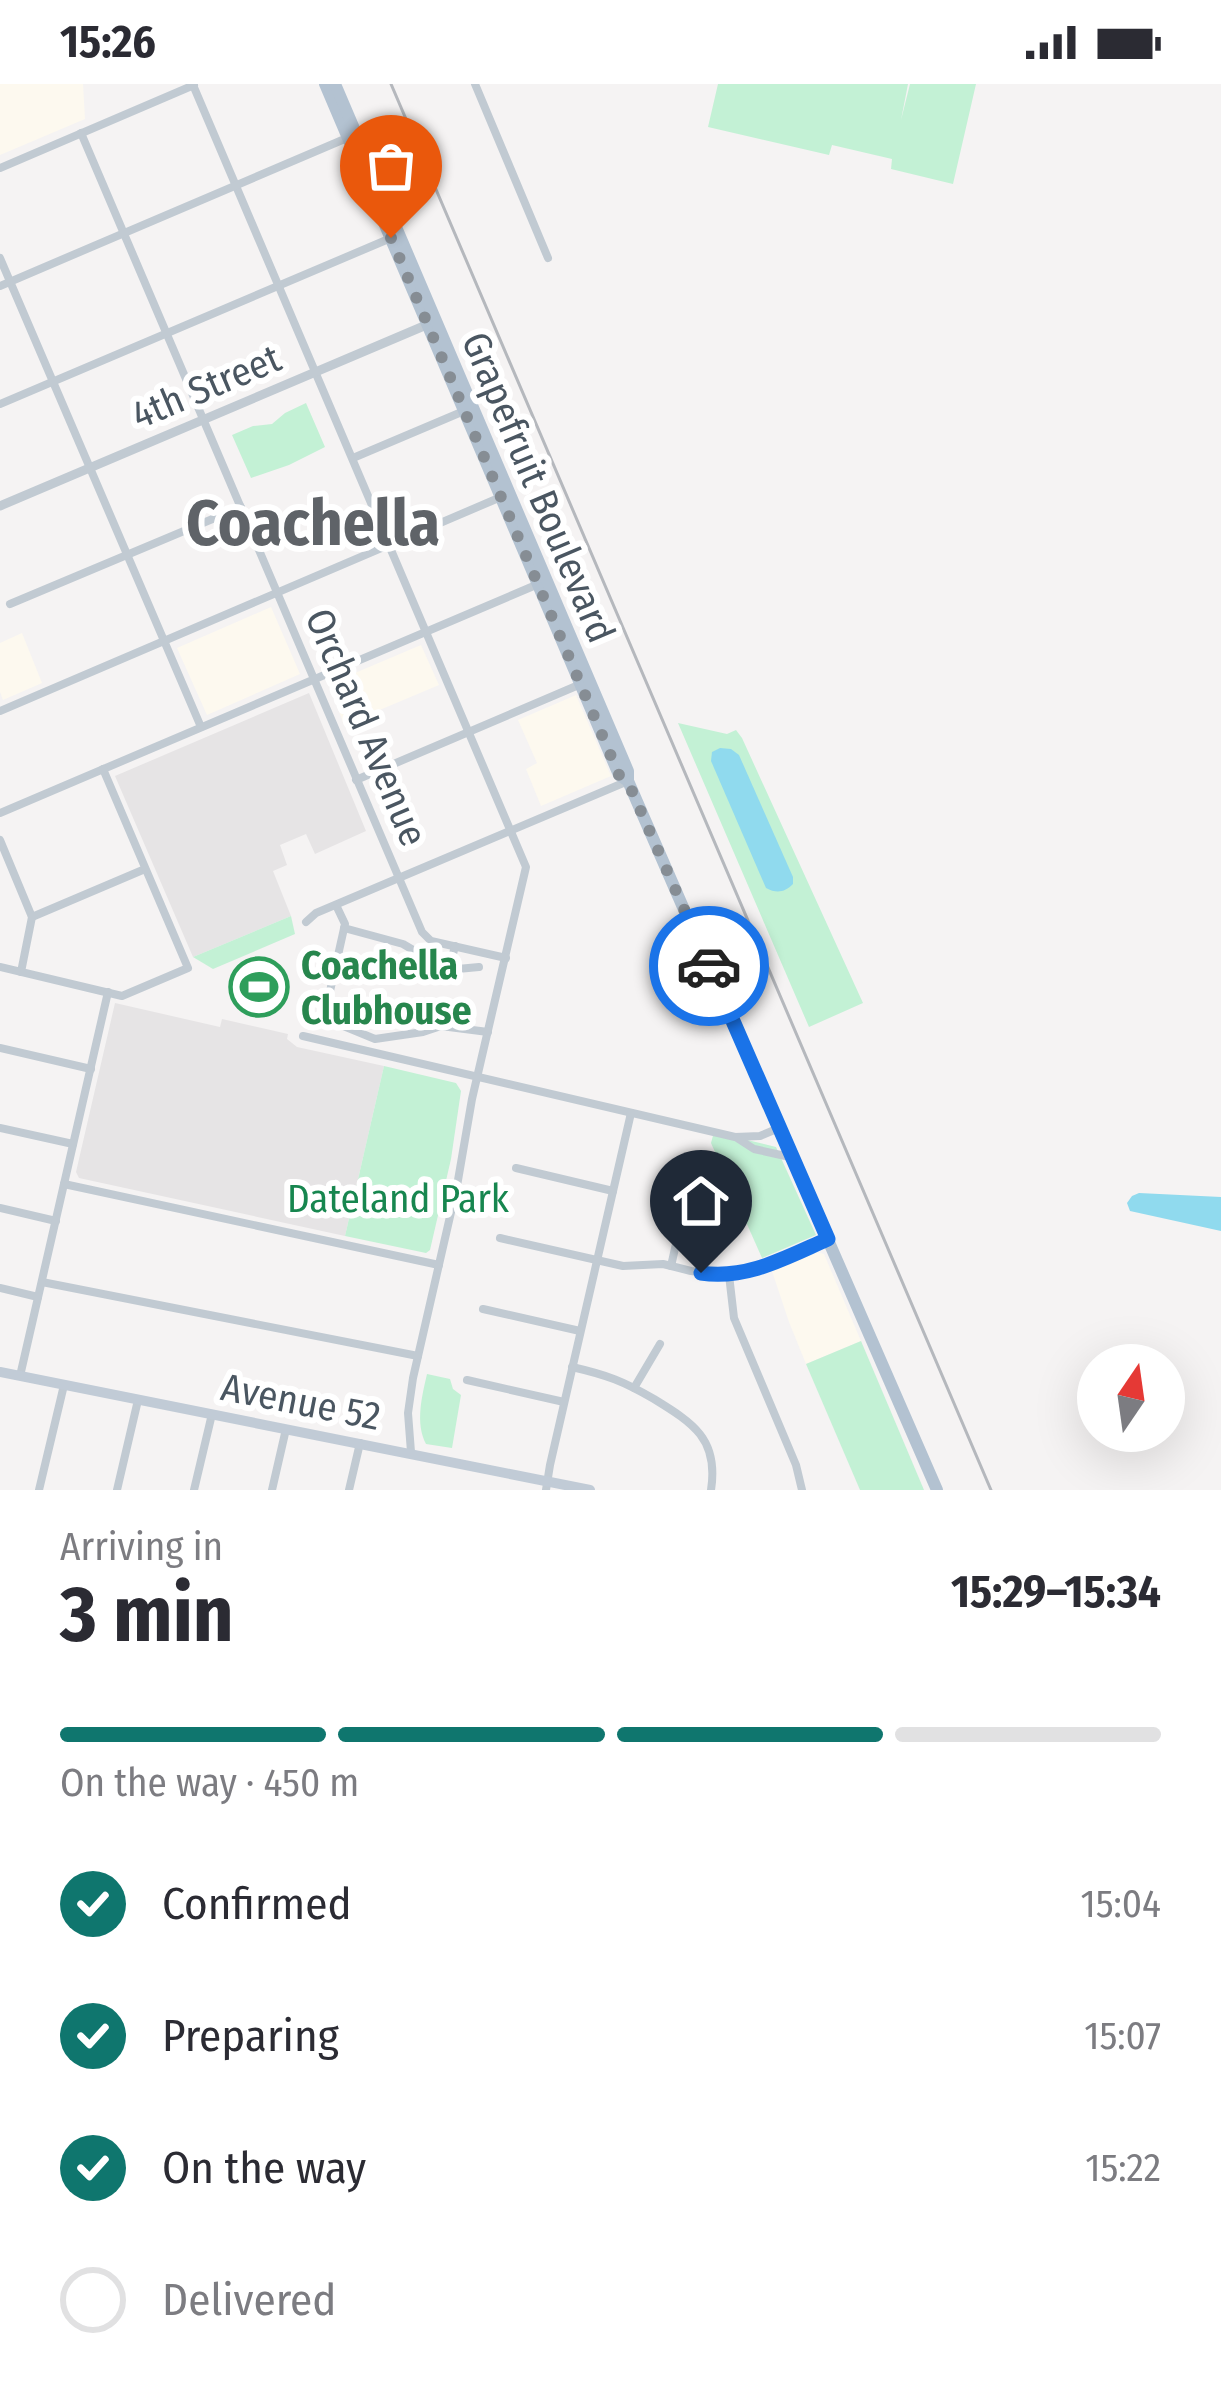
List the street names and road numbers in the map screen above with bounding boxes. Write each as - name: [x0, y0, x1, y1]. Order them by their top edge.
- street label: Grapefruit Boulevard: [452, 325, 624, 649]
- street label: 4th Street: [125, 335, 288, 439]
- street label: Orchard Avenue: [295, 602, 437, 853]
- street label: Avenue 52: [217, 1364, 384, 1440]

